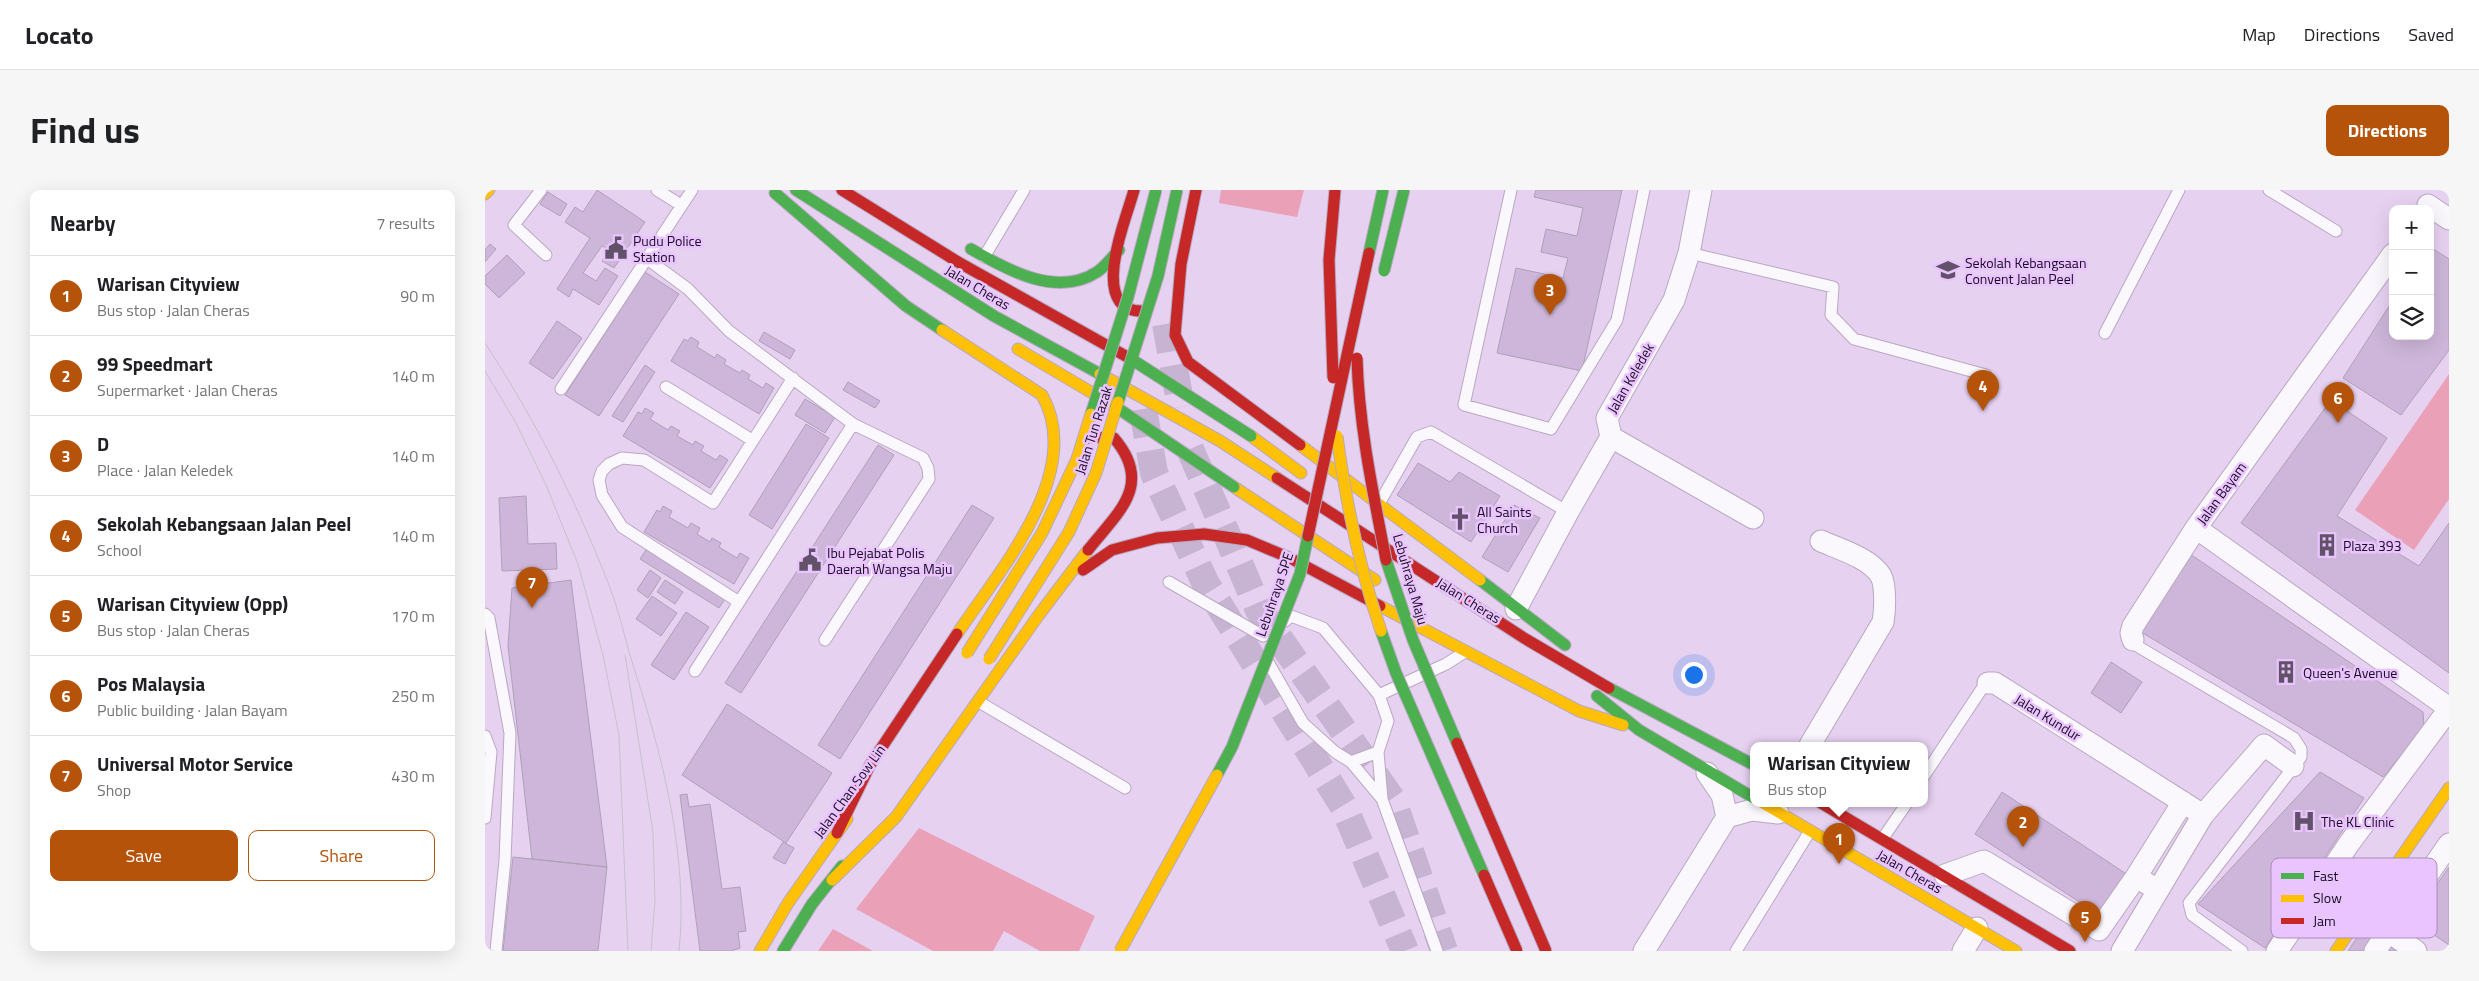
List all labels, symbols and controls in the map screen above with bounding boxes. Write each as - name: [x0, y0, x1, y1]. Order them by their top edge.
- text: Locato: [25, 17, 94, 53]
- text: Map: [2242, 21, 2276, 48]
- text: Directions: [2304, 21, 2380, 48]
- text: Saved: [2408, 21, 2454, 48]
- text: Find us: [30, 103, 140, 157]
- button: Directions: [2326, 105, 2449, 156]
- map controls: [2389, 205, 2434, 340]
- button: +: [2389, 205, 2434, 250]
- text: Nearby: [50, 207, 115, 239]
- text: 7 results: [376, 211, 435, 235]
- place label: Pudu Police Station: [633, 230, 702, 267]
- public building icon: Pudu Police Station: [603, 235, 629, 261]
- button: −: [2389, 250, 2434, 295]
- place label: Sekolah Kebangsaan Convent Jalan Peel: [1965, 252, 2086, 289]
- school or university icon: Sekolah Kebangsaan Convent Jalan Peel: [1935, 257, 1961, 283]
- street label: Jalan Cheras: [942, 259, 1014, 315]
- text: Warisan Cityview: [97, 269, 240, 298]
- pin: 3: [1534, 274, 1566, 315]
- text: 1: [62, 284, 70, 308]
- text: 90 m: [400, 284, 435, 308]
- button: layers: [2389, 295, 2434, 340]
- text: Bus stop · Jalan Cheras: [97, 298, 250, 322]
- street label: Jalan Keledek: [1601, 339, 1659, 417]
- text: 99 Speedmart: [97, 349, 213, 378]
- text: 2: [62, 364, 70, 388]
- text: 140 m: [391, 364, 435, 388]
- pin: 4: [1967, 370, 1999, 411]
- text: Supermarket · Jalan Cheras: [97, 378, 278, 402]
- pin: 6: [2322, 382, 2354, 423]
- street label: Jalan Tun Razak: [1069, 383, 1117, 477]
- text: D: [97, 429, 109, 458]
- text: 3: [62, 444, 70, 468]
- text: 140 m: [391, 444, 435, 468]
- street label: Jalan Bayam: [2191, 457, 2251, 529]
- text: Place · Jalan Keledek: [97, 458, 233, 482]
- place label: All Saints Church: [1477, 501, 1531, 538]
- church icon: All Saints Church: [1447, 506, 1473, 532]
- text: Sekolah Kebangsaan Jalan Peel: [97, 509, 351, 538]
- text: 4: [62, 524, 70, 548]
- text: 140 m: [391, 524, 435, 548]
- street label: Lebuhraya Maju: [1388, 531, 1434, 627]
- building icon: Plaza 393: [2314, 532, 2340, 558]
- place label: Plaza 393: [2343, 535, 2402, 556]
- text: School: [97, 538, 142, 562]
- place label: Ibu Pejabat Polis Daerah Wangsa Maju: [827, 542, 952, 579]
- public building icon: Ibu Pejabat Polis Daerah Wangsa Maju: [797, 547, 823, 573]
- street label: Lebuhraya SPE: [1250, 549, 1298, 639]
- pin: 7: [516, 567, 548, 608]
- street label: Jalan Cheras: [1433, 572, 1505, 628]
- text: Warisan Cityview (Opp): [97, 589, 288, 618]
- text: 5: [62, 604, 70, 628]
- text: 170 m: [391, 604, 435, 628]
- text: Bus stop · Jalan Cheras: [97, 618, 250, 642]
- building icon: Queen's Avenue: [2273, 659, 2299, 685]
- your location: [1681, 662, 1707, 688]
- place label: Queen's Avenue: [2303, 662, 2397, 683]
- text: Pos Malaysia: [97, 669, 205, 698]
- text: 6: [62, 684, 70, 708]
- text: 250 m: [391, 684, 435, 708]
- street label: Jalan Kundur: [2011, 688, 2085, 746]
- text: Public building · Jalan Bayam: [97, 698, 288, 722]
- street label: Jalan Chan Sow Lin: [808, 740, 890, 842]
- popup: [1750, 742, 1928, 807]
- text: Warisan Cityview: [1768, 748, 1910, 777]
- text: Universal Motor Service: [97, 749, 293, 778]
- text: 7: [62, 764, 70, 788]
- text: 430 m: [391, 764, 435, 788]
- text: Bus stop: [1768, 777, 1827, 801]
- text: Shop: [97, 778, 131, 802]
- pin: 2: [2007, 806, 2039, 847]
- hospital icon: The KL Clinic: [2291, 808, 2317, 834]
- place label: The KL Clinic: [2321, 811, 2394, 832]
- pin: 1: [1823, 823, 1855, 864]
- button: Save: [50, 830, 238, 881]
- button: Share: [248, 830, 435, 881]
- street label: Jalan Cheras: [1873, 844, 1947, 898]
- legend: [2271, 858, 2437, 938]
- text: Fast: [2313, 865, 2338, 886]
- text: Slow: [2313, 887, 2342, 908]
- pin: 5: [2069, 901, 2101, 942]
- text: Jam: [2313, 910, 2336, 931]

